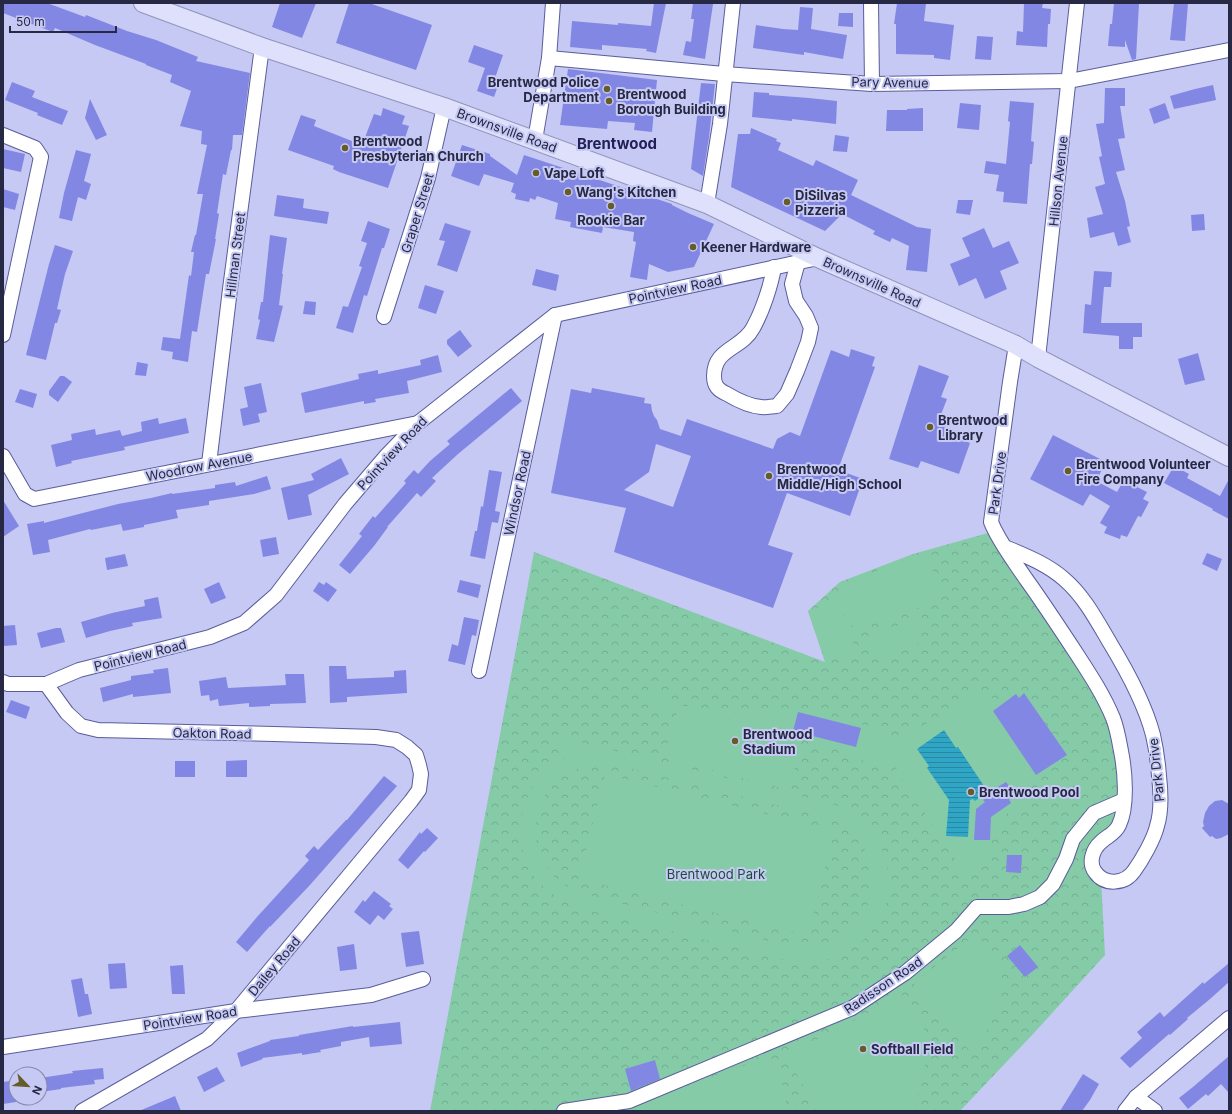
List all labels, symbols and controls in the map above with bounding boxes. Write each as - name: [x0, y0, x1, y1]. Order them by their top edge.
- scale bar: [10, 8, 116, 34]
- text: 50 m: [16, 14, 45, 29]
- street label: Pary Avenue: [851, 73, 929, 91]
- place label: Brentwood Police Department: [488, 74, 599, 105]
- marker: Brentwood Police Department: [602, 84, 612, 94]
- place label: Brentwood Borough Building: [617, 86, 726, 117]
- marker: Brentwood Borough Building: [604, 96, 614, 106]
- street label: Brownsville Road: [455, 104, 559, 156]
- place label: Brentwood Presbyterian Church: [353, 133, 484, 164]
- district label: Brentwood: [577, 134, 657, 153]
- street label: Hillson Avenue: [1045, 135, 1071, 227]
- marker: Brentwood Presbyterian Church: [340, 143, 350, 153]
- place label: Vape Loft: [544, 165, 604, 181]
- marker: Vape Loft: [531, 168, 541, 178]
- street label: Graper Street: [397, 171, 437, 255]
- place label: Wang's Kitchen: [576, 184, 676, 200]
- marker: Wang's Kitchen: [563, 187, 573, 197]
- place label: DiSilvas Pizzeria: [795, 187, 846, 218]
- marker: DiSilvas Pizzeria: [782, 197, 792, 207]
- marker: Rookie Bar: [606, 201, 616, 211]
- street label: Hillman Street: [222, 211, 248, 299]
- place label: Rookie Bar: [577, 212, 646, 228]
- place label: Keener Hardware: [701, 239, 812, 255]
- marker: Keener Hardware: [688, 242, 698, 252]
- street label: Brownsville Road: [821, 253, 923, 311]
- street label: Pointview Road: [627, 271, 723, 307]
- place label: Brentwood Library: [938, 412, 1007, 443]
- street label: Pointview Road: [354, 413, 430, 493]
- marker: Brentwood Library: [925, 422, 935, 432]
- street label: Woodrow Avenue: [145, 448, 253, 484]
- street label: Windsor Road: [500, 449, 534, 537]
- street label: Park Drive: [985, 450, 1009, 516]
- place label: Brentwood Volunteer Fire Company: [1076, 456, 1211, 487]
- place label: Brentwood Middle/High School: [777, 461, 902, 492]
- marker: Brentwood Volunteer Fire Company: [1063, 466, 1073, 476]
- marker: Brentwood Middle/High School: [764, 471, 774, 481]
- street label: Pointview Road: [92, 636, 188, 674]
- street label: Oakton Road: [172, 724, 252, 742]
- place label: Brentwood Stadium: [743, 726, 812, 757]
- marker: Brentwood Stadium: [730, 736, 740, 746]
- street label: Park Drive: [1145, 737, 1167, 803]
- place label: Brentwood Pool: [979, 784, 1079, 800]
- marker: Brentwood Pool: [966, 787, 976, 797]
- park label: Brentwood Park: [667, 866, 765, 882]
- street label: Dailey Road: [245, 933, 303, 999]
- street label: Radisson Road: [841, 953, 925, 1017]
- street label: Pointview Road: [142, 1003, 238, 1033]
- place label: Softball Field: [871, 1041, 954, 1057]
- marker: Softball Field: [858, 1044, 868, 1054]
- north arrow: [8, 1066, 48, 1106]
- text: N: [29, 1083, 45, 1097]

